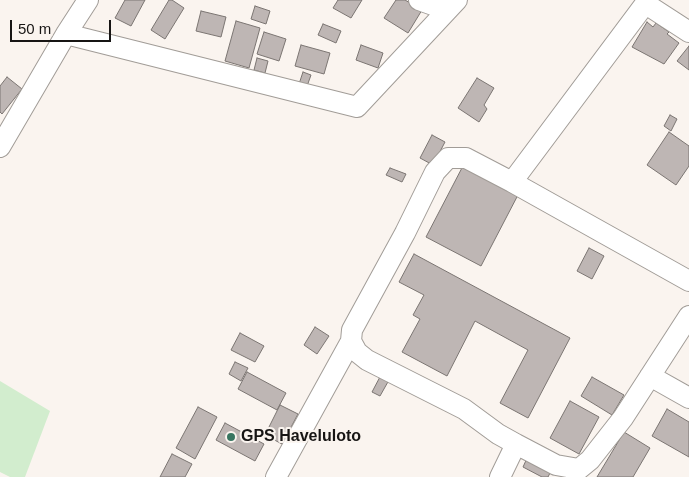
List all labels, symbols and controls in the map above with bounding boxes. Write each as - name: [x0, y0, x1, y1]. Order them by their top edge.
- scale bar: [12, 10, 114, 42]
- text: 50 m: [18, 20, 51, 37]
- place label: GPS Haveluloto: [241, 427, 361, 447]
- marker: GPS Haveluloto: [225, 431, 237, 443]

